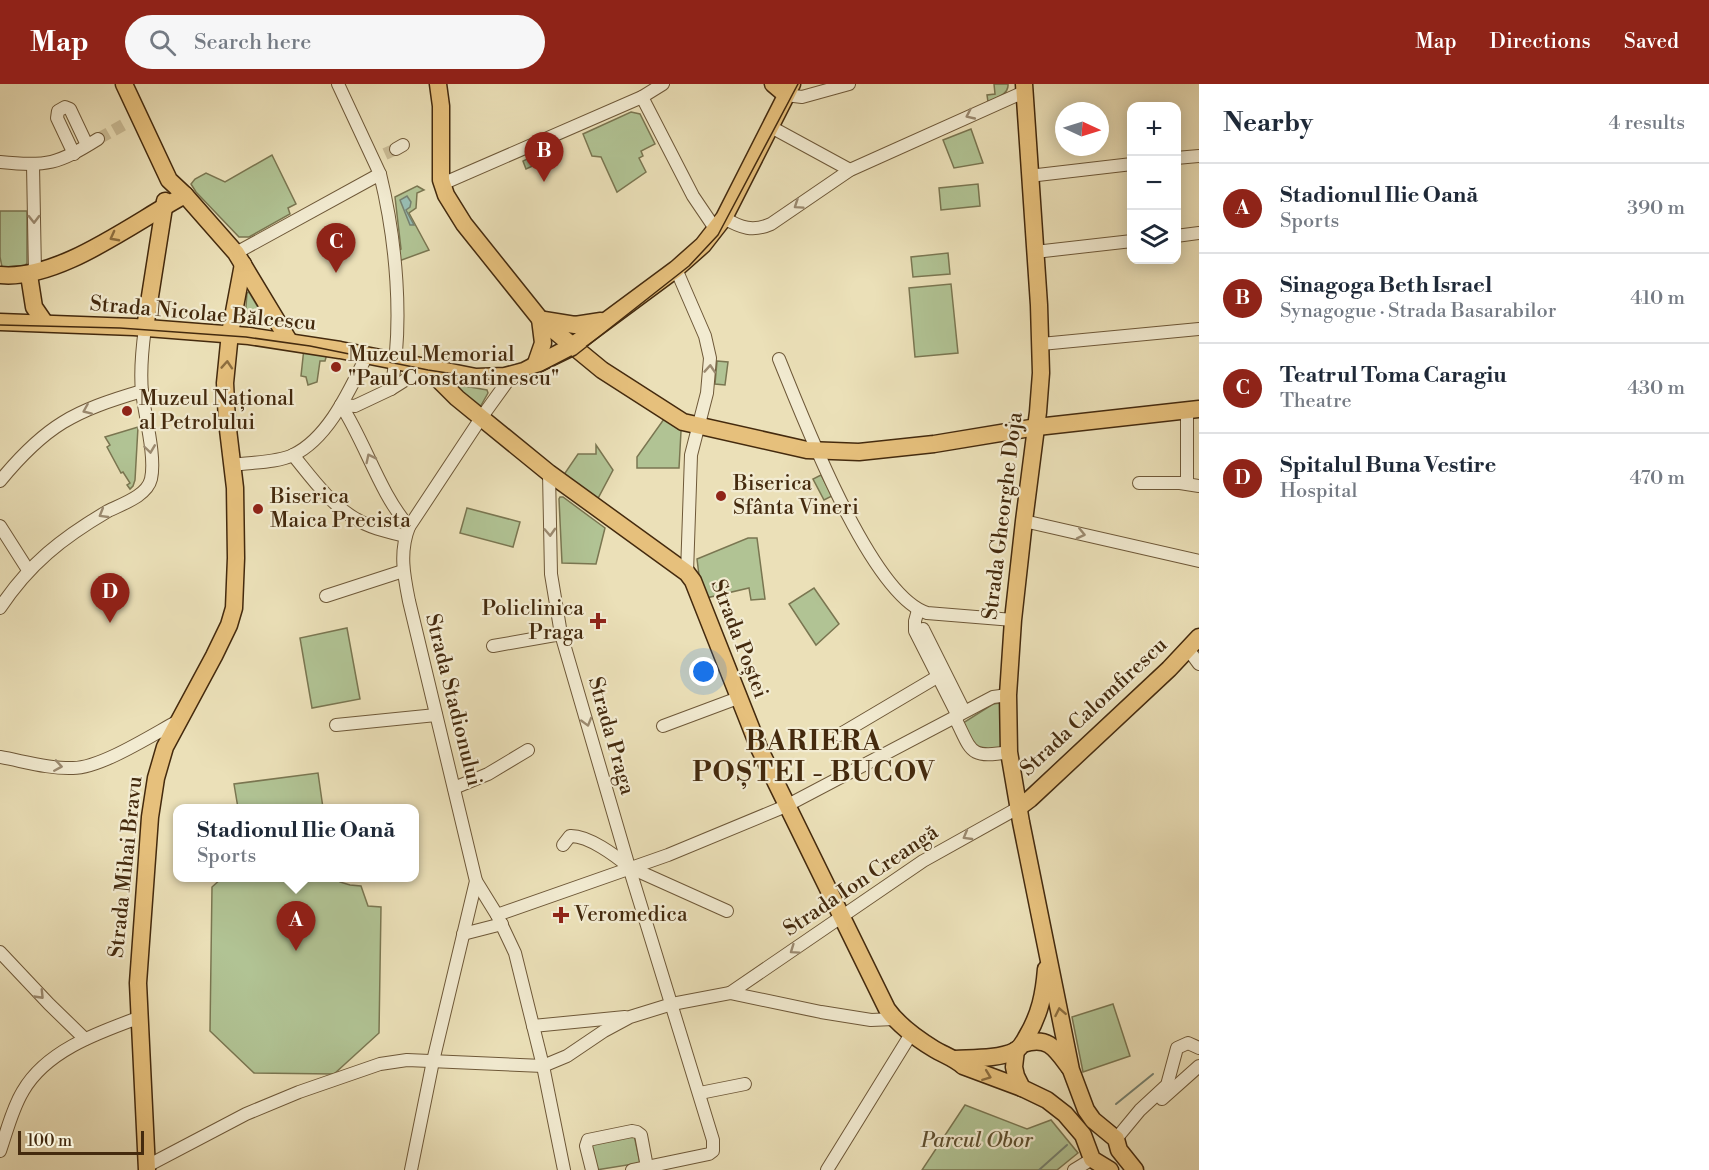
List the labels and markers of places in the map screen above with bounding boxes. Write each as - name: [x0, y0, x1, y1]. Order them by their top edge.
- pin: B: [524, 132, 564, 182]
- pin: C: [316, 224, 356, 273]
- place label: Muzeul Memorial "Paul Constantinescu": [348, 342, 559, 392]
- marker: Muzeul Memorial "Paul Constantinescu": [329, 360, 343, 374]
- place label: Muzeul Național al Petrolului: [139, 386, 294, 436]
- marker: Muzeul Național al Petrolului: [120, 404, 134, 418]
- place label: Biserica Sfânta Vineri: [732, 471, 859, 521]
- place label: Biserica Maica Precista: [269, 484, 411, 534]
- marker: Biserica Sfânta Vineri: [714, 489, 728, 503]
- marker: Biserica Maica Precista: [251, 502, 265, 516]
- pin: D: [90, 574, 130, 623]
- place label: Policlinica Praga: [482, 596, 584, 646]
- marker: Policlinica Praga: [589, 612, 607, 630]
- pin: A: [276, 902, 316, 951]
- place label: Veromedica: [573, 902, 688, 928]
- marker: Veromedica: [552, 906, 570, 924]

